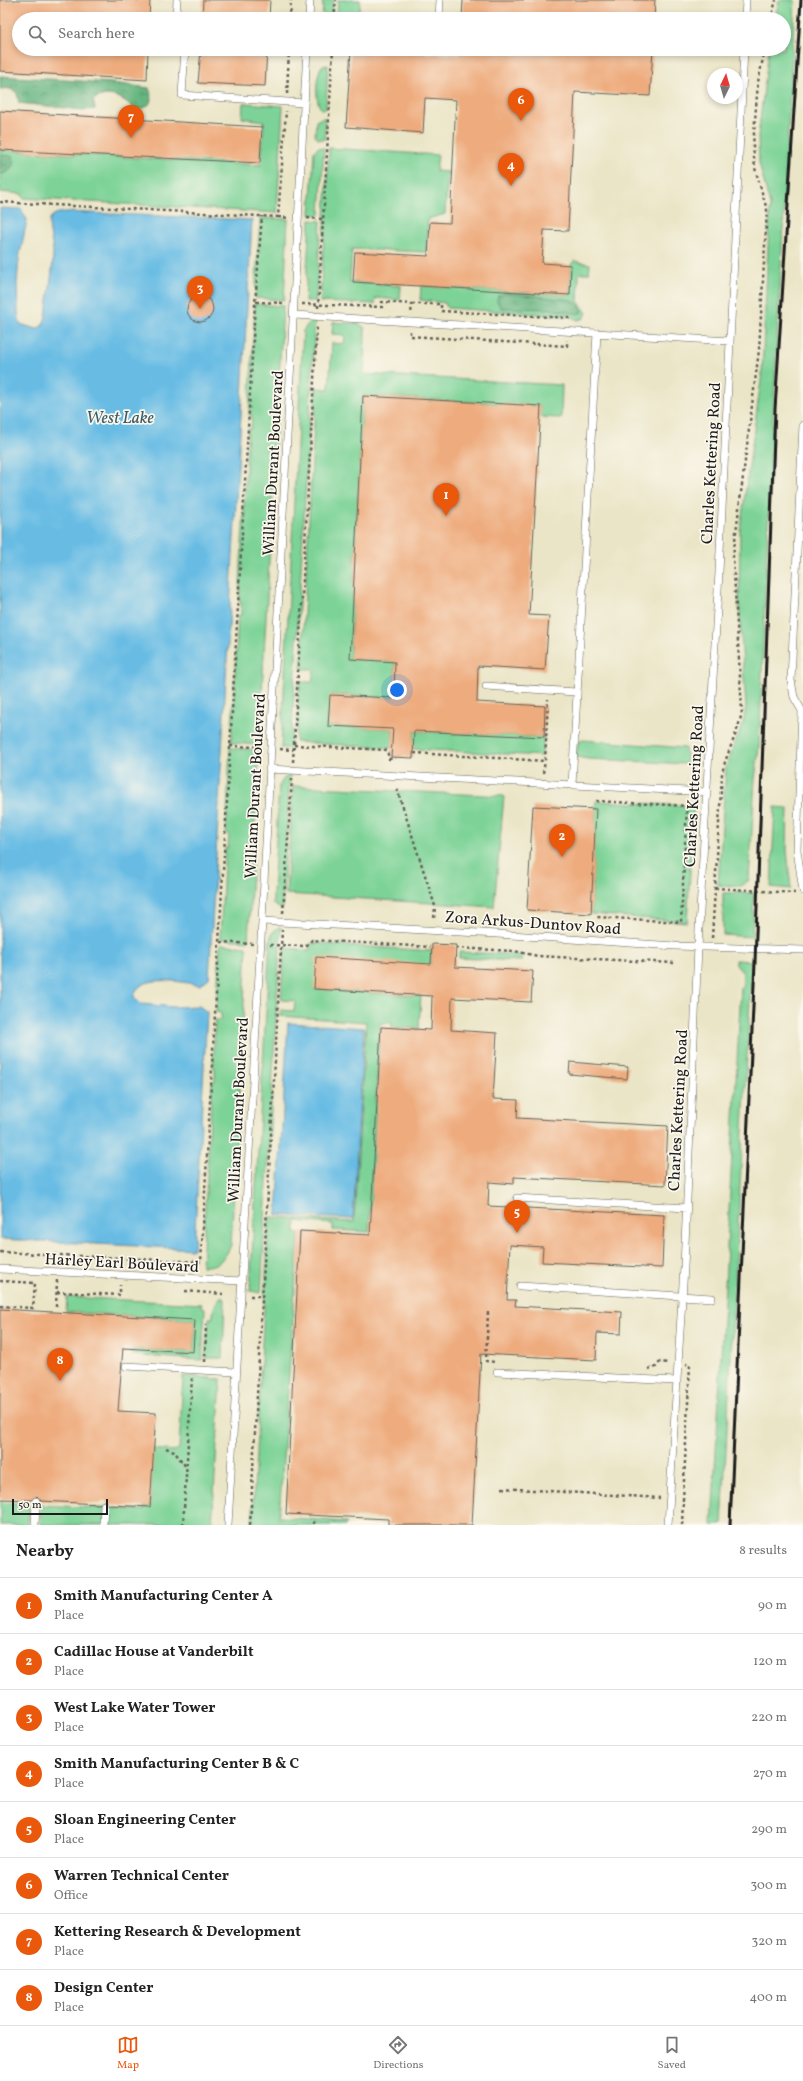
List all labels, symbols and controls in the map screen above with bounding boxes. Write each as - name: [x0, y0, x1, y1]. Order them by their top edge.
- search box: [12, 12, 791, 56]
- icon: search: [26, 23, 48, 45]
- text: Search here: [58, 24, 135, 45]
- north arrow: [707, 68, 743, 104]
- pin: 6: [508, 88, 534, 121]
- pin: 7: [118, 105, 144, 138]
- pin: 4: [498, 153, 524, 186]
- pin: 3: [187, 276, 213, 309]
- street label: William Durant Boulevard: [258, 370, 290, 556]
- street label: Charles Kettering Road: [697, 382, 727, 545]
- water label: West Lake: [86, 407, 155, 430]
- pin: 1: [433, 483, 459, 516]
- your location: [387, 680, 407, 700]
- street label: William Durant Boulevard: [240, 693, 272, 879]
- street label: Charles Kettering Road: [680, 705, 710, 868]
- pin: 2: [549, 824, 575, 857]
- street label: Zora Arkus-Duntov Road: [444, 907, 622, 941]
- street label: William Durant Boulevard: [223, 1017, 255, 1203]
- street label: Charles Kettering Road: [664, 1029, 694, 1192]
- pin: 5: [504, 1200, 530, 1233]
- street label: Harley Earl Boulevard: [44, 1249, 200, 1279]
- pin: 8: [47, 1348, 73, 1381]
- scale bar: [12, 1497, 108, 1516]
- text: 50 m: [18, 1498, 42, 1513]
- text: Nearby: [16, 1540, 74, 1563]
- text: 8 results: [739, 1542, 787, 1560]
- text: Smith Manufacturing Center A: [54, 1586, 273, 1607]
- text: 1: [26, 1597, 32, 1615]
- text: 90 m: [758, 1597, 787, 1615]
- text: Place: [54, 1607, 84, 1625]
- text: Cadillac House at Vanderbilt: [54, 1642, 254, 1663]
- text: 2: [26, 1653, 32, 1671]
- text: 120 m: [753, 1653, 787, 1671]
- text: Place: [54, 1663, 84, 1681]
- text: West Lake Water Tower: [54, 1698, 215, 1719]
- text: 3: [26, 1709, 32, 1727]
- text: 220 m: [751, 1709, 787, 1727]
- text: Place: [54, 1719, 84, 1737]
- text: Smith Manufacturing Center B & C: [54, 1754, 299, 1775]
- text: 4: [25, 1765, 33, 1783]
- text: 270 m: [753, 1765, 787, 1783]
- text: Place: [54, 1775, 84, 1793]
- text: Sloan Engineering Center: [54, 1810, 236, 1831]
- text: 5: [26, 1821, 32, 1839]
- text: 290 m: [751, 1821, 787, 1839]
- text: Place: [54, 1831, 84, 1849]
- text: Warren Technical Center: [54, 1866, 229, 1887]
- text: 6: [25, 1877, 33, 1895]
- text: 300 m: [751, 1877, 787, 1895]
- text: Office: [54, 1887, 88, 1905]
- text: Kettering Research & Development: [54, 1922, 301, 1943]
- text: 7: [26, 1933, 32, 1951]
- text: 320 m: [752, 1933, 787, 1951]
- text: Place: [54, 1943, 84, 1961]
- text: Design Center: [54, 1978, 153, 1999]
- text: 8: [25, 1989, 33, 2007]
- text: 400 m: [750, 1989, 787, 2007]
- text: Place: [54, 1999, 84, 2017]
- tab: Map: [117, 2034, 139, 2073]
- tab: Directions: [373, 2034, 424, 2073]
- tab: Saved: [658, 2034, 686, 2073]

